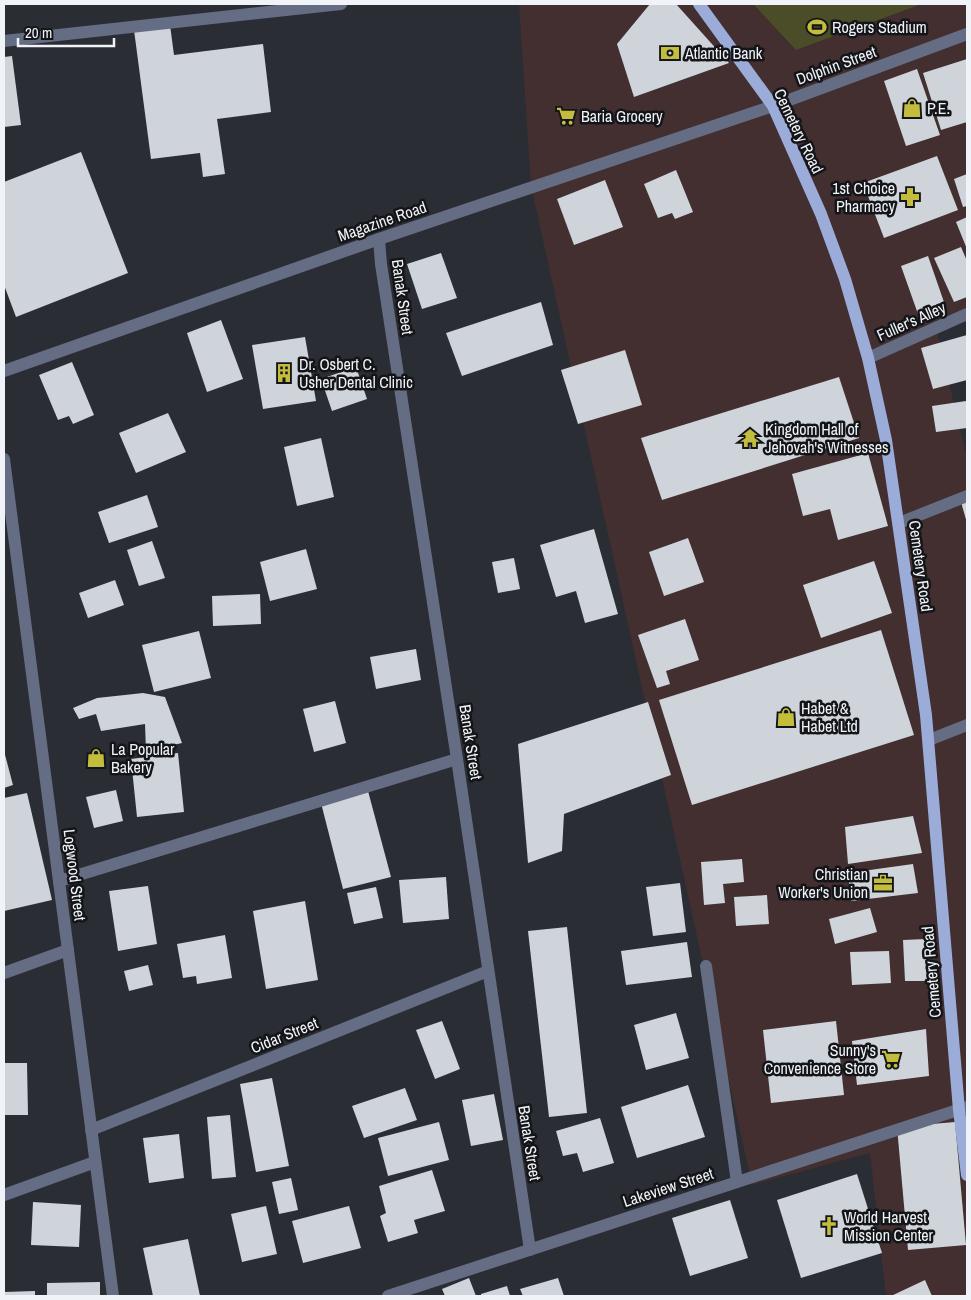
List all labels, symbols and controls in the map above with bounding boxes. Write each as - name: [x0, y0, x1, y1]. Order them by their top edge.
- scale bar: [18, 15, 114, 47]
- sports icon: Rogers Stadium: [806, 16, 828, 38]
- place label: Rogers Stadium: [832, 16, 927, 38]
- text: 20 m: [25, 22, 52, 43]
- street label: Dolphin Street: [793, 40, 879, 90]
- bank icon: Atlantic Bank: [659, 42, 681, 64]
- place label: Atlantic Bank: [684, 42, 763, 64]
- street label: Cemetery Road: [769, 85, 829, 177]
- shop icon: P.E.: [901, 97, 923, 119]
- place label: P.E.: [927, 97, 950, 119]
- supermarket icon: Baria Grocery: [555, 105, 577, 127]
- place label: Baria Grocery: [581, 105, 663, 127]
- place label: 1st Choice Pharmacy: [832, 177, 895, 217]
- pharmacy icon: 1st Choice Pharmacy: [899, 186, 921, 208]
- street label: Magazine Road: [335, 196, 429, 246]
- street label: Banak Street: [387, 258, 419, 336]
- street label: Fuller's Alley: [873, 296, 949, 346]
- place label: Dr. Osbert C. Usher Dental Clinic: [299, 353, 413, 393]
- building icon: Dr. Osbert C. Usher Dental Clinic: [273, 362, 295, 384]
- place label: Kingdom Hall of Jehovah's Witnesses: [765, 418, 889, 458]
- temple icon: Kingdom Hall of Jehovah's Witnesses: [739, 427, 761, 449]
- street label: Cemetery Road: [904, 519, 938, 613]
- place label: Habet & Habet Ltd: [801, 697, 858, 737]
- street label: Banak Street: [454, 703, 488, 782]
- shop icon: Habet & Habet Ltd: [775, 706, 797, 728]
- place label: La Popular Bakery: [111, 738, 175, 778]
- shop icon: La Popular Bakery: [85, 747, 107, 769]
- street label: Logwood Street: [58, 828, 92, 922]
- place label: Christian Worker's Union: [778, 863, 868, 903]
- office icon: Christian Worker's Union: [872, 872, 894, 894]
- street label: Cemetery Road: [916, 925, 946, 1019]
- street label: Cidar Street: [247, 1011, 321, 1058]
- place label: Sunny's Convenience Store: [764, 1039, 876, 1079]
- supermarket icon: Sunny's Convenience Store: [880, 1048, 902, 1070]
- street label: Banak Street: [513, 1104, 547, 1183]
- street label: Lakeview Street: [620, 1162, 716, 1212]
- place label: World Harvest Mission Center: [844, 1206, 934, 1246]
- church icon: World Harvest Mission Center: [818, 1215, 840, 1237]

